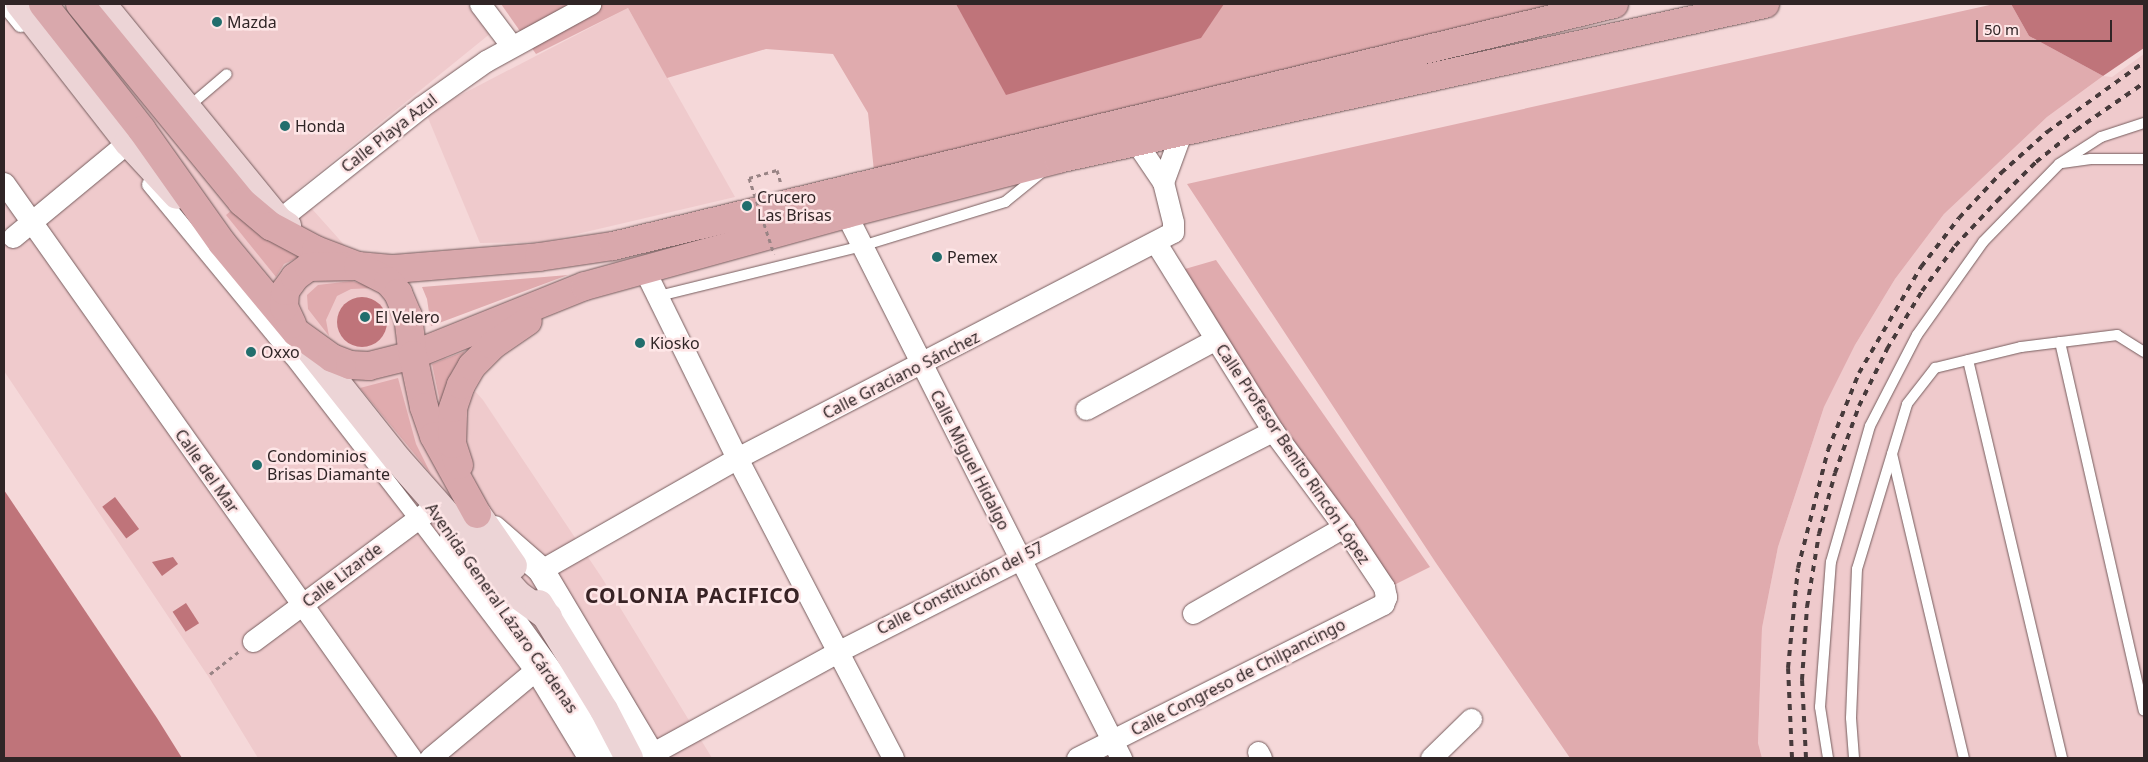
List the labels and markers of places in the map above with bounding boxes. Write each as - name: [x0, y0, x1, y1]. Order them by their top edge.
- place label: Mazda: [227, 12, 277, 32]
- marker: Mazda: [211, 16, 223, 28]
- place label: Honda: [295, 116, 345, 136]
- marker: Honda: [279, 120, 291, 132]
- place label: Crucero Las Brisas: [757, 187, 832, 225]
- marker: Crucero Las Brisas: [741, 200, 753, 212]
- place label: Pemex: [947, 247, 998, 267]
- marker: Pemex: [931, 251, 943, 263]
- place label: El Velero: [375, 307, 440, 327]
- marker: El Velero: [359, 311, 371, 323]
- place label: Kiosko: [650, 333, 700, 353]
- marker: Kiosko: [634, 337, 646, 349]
- place label: Oxxo: [261, 342, 300, 362]
- marker: Oxxo: [245, 346, 257, 358]
- place label: Condominios Brisas Diamante: [267, 446, 390, 484]
- marker: Condominios Brisas Diamante: [251, 459, 263, 471]

